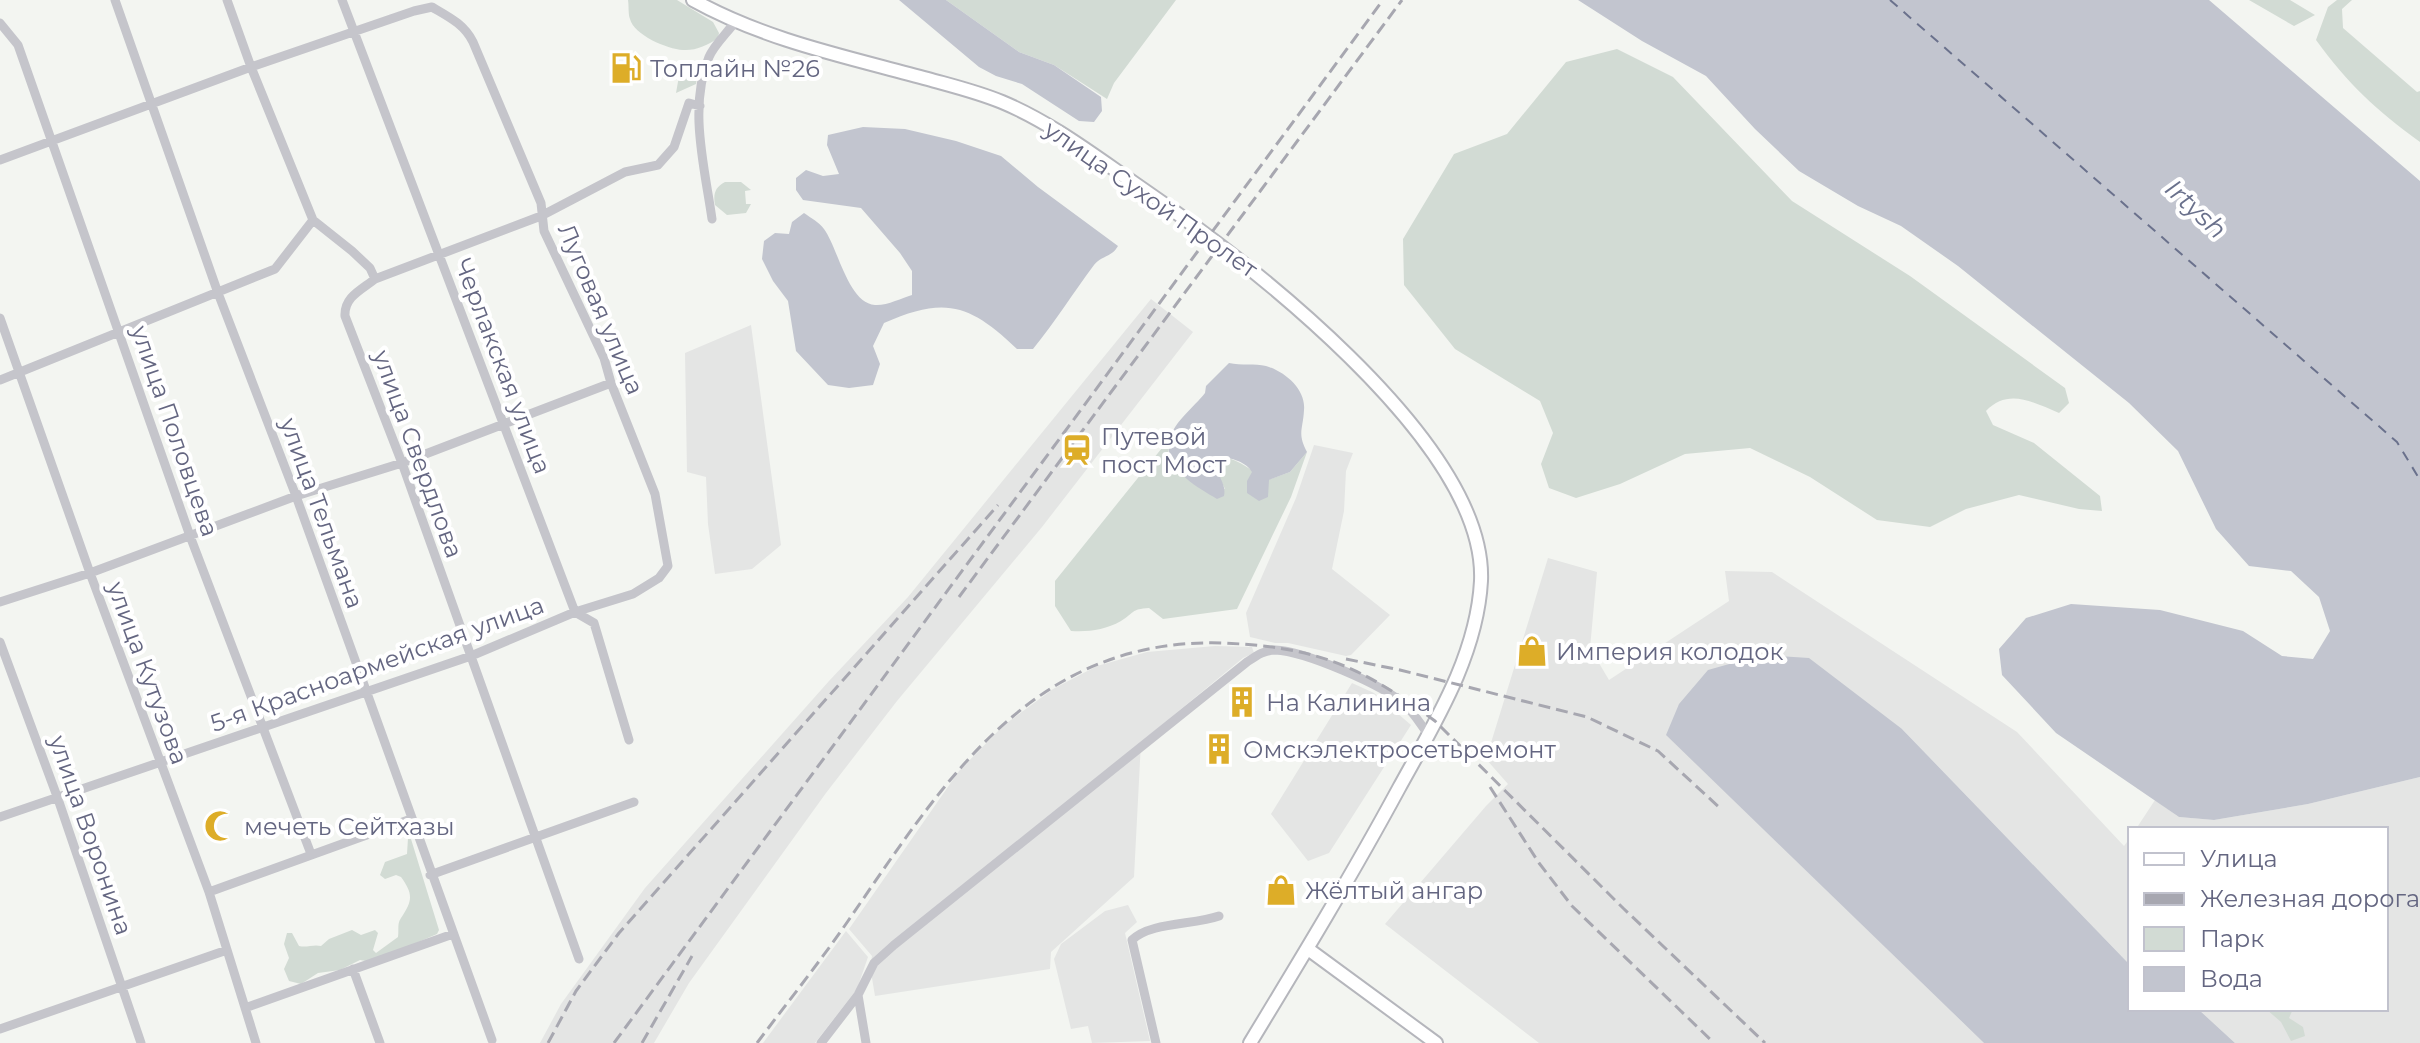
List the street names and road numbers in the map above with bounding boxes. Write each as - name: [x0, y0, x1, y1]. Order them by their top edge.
- street label: улица Сухой Пролет: [1038, 114, 1264, 284]
- street label: Луговая улица: [552, 219, 650, 399]
- street label: Черлакская улица: [449, 254, 557, 478]
- street label: улица Половцева: [125, 321, 225, 540]
- street label: улица Свердлова: [367, 345, 469, 562]
- street label: улица Тельмана: [274, 413, 370, 612]
- street label: улица Кутузова: [101, 577, 195, 768]
- street label: 5-я Красноармейская улица: [206, 590, 548, 738]
- street label: улица Воронина: [43, 730, 139, 939]

